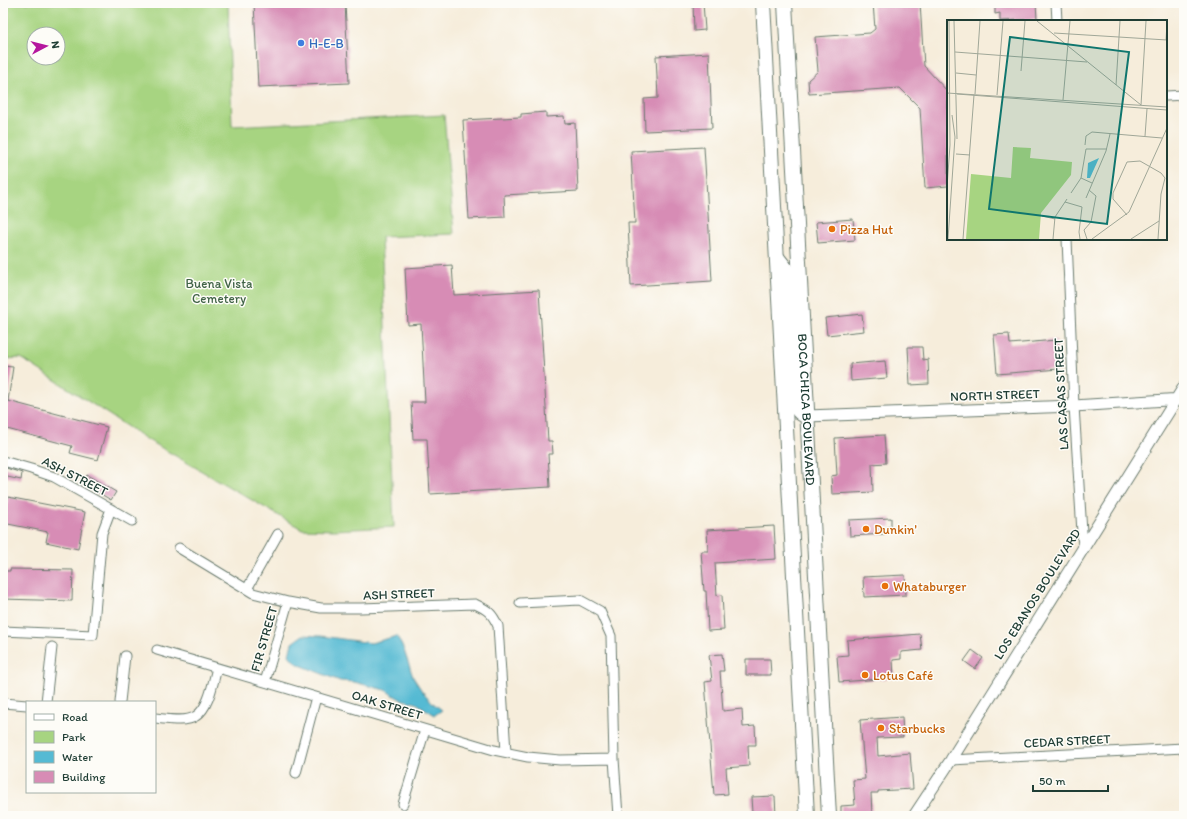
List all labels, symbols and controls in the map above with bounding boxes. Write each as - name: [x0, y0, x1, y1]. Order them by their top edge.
- inset map: [947, 20, 1167, 240]
- north arrow: [26, 26, 66, 66]
- place label: H-E-B: [309, 36, 344, 51]
- marker: H-E-B: [296, 38, 306, 48]
- text: N: [49, 40, 62, 49]
- place label: Pizza Hut: [840, 222, 893, 237]
- marker: Pizza Hut: [827, 224, 837, 234]
- park label: Buena Vista Cemetery: [186, 276, 253, 306]
- street label: BOCA CHICA BOULEVARD: [795, 333, 819, 486]
- street label: LAS CASAS STREET: [1051, 337, 1071, 450]
- street label: NORTH STREET: [950, 386, 1041, 404]
- street label: ASH STREET: [40, 453, 111, 499]
- place label: Dunkin': [874, 522, 917, 537]
- marker: Dunkin': [861, 524, 871, 534]
- street label: LOS EBANOS BOULEVARD: [991, 525, 1084, 662]
- place label: Whataburger: [893, 579, 967, 594]
- marker: Whataburger: [880, 581, 890, 591]
- street label: ASH STREET: [363, 585, 436, 603]
- street label: FIR STREET: [248, 604, 281, 673]
- place label: Lotus Café: [873, 668, 933, 683]
- marker: Lotus Café: [860, 670, 870, 680]
- street label: OAK STREET: [350, 687, 425, 723]
- legend: [26, 701, 156, 793]
- text: Road: [62, 710, 88, 724]
- place label: Starbucks: [889, 721, 945, 736]
- marker: Starbucks: [876, 723, 886, 733]
- text: Park: [62, 730, 86, 744]
- street label: CEDAR STREET: [1023, 731, 1112, 751]
- text: Water: [62, 750, 93, 764]
- scale bar: [1033, 767, 1108, 793]
- text: Building: [62, 770, 106, 784]
- text: 50 m: [1039, 774, 1065, 788]

